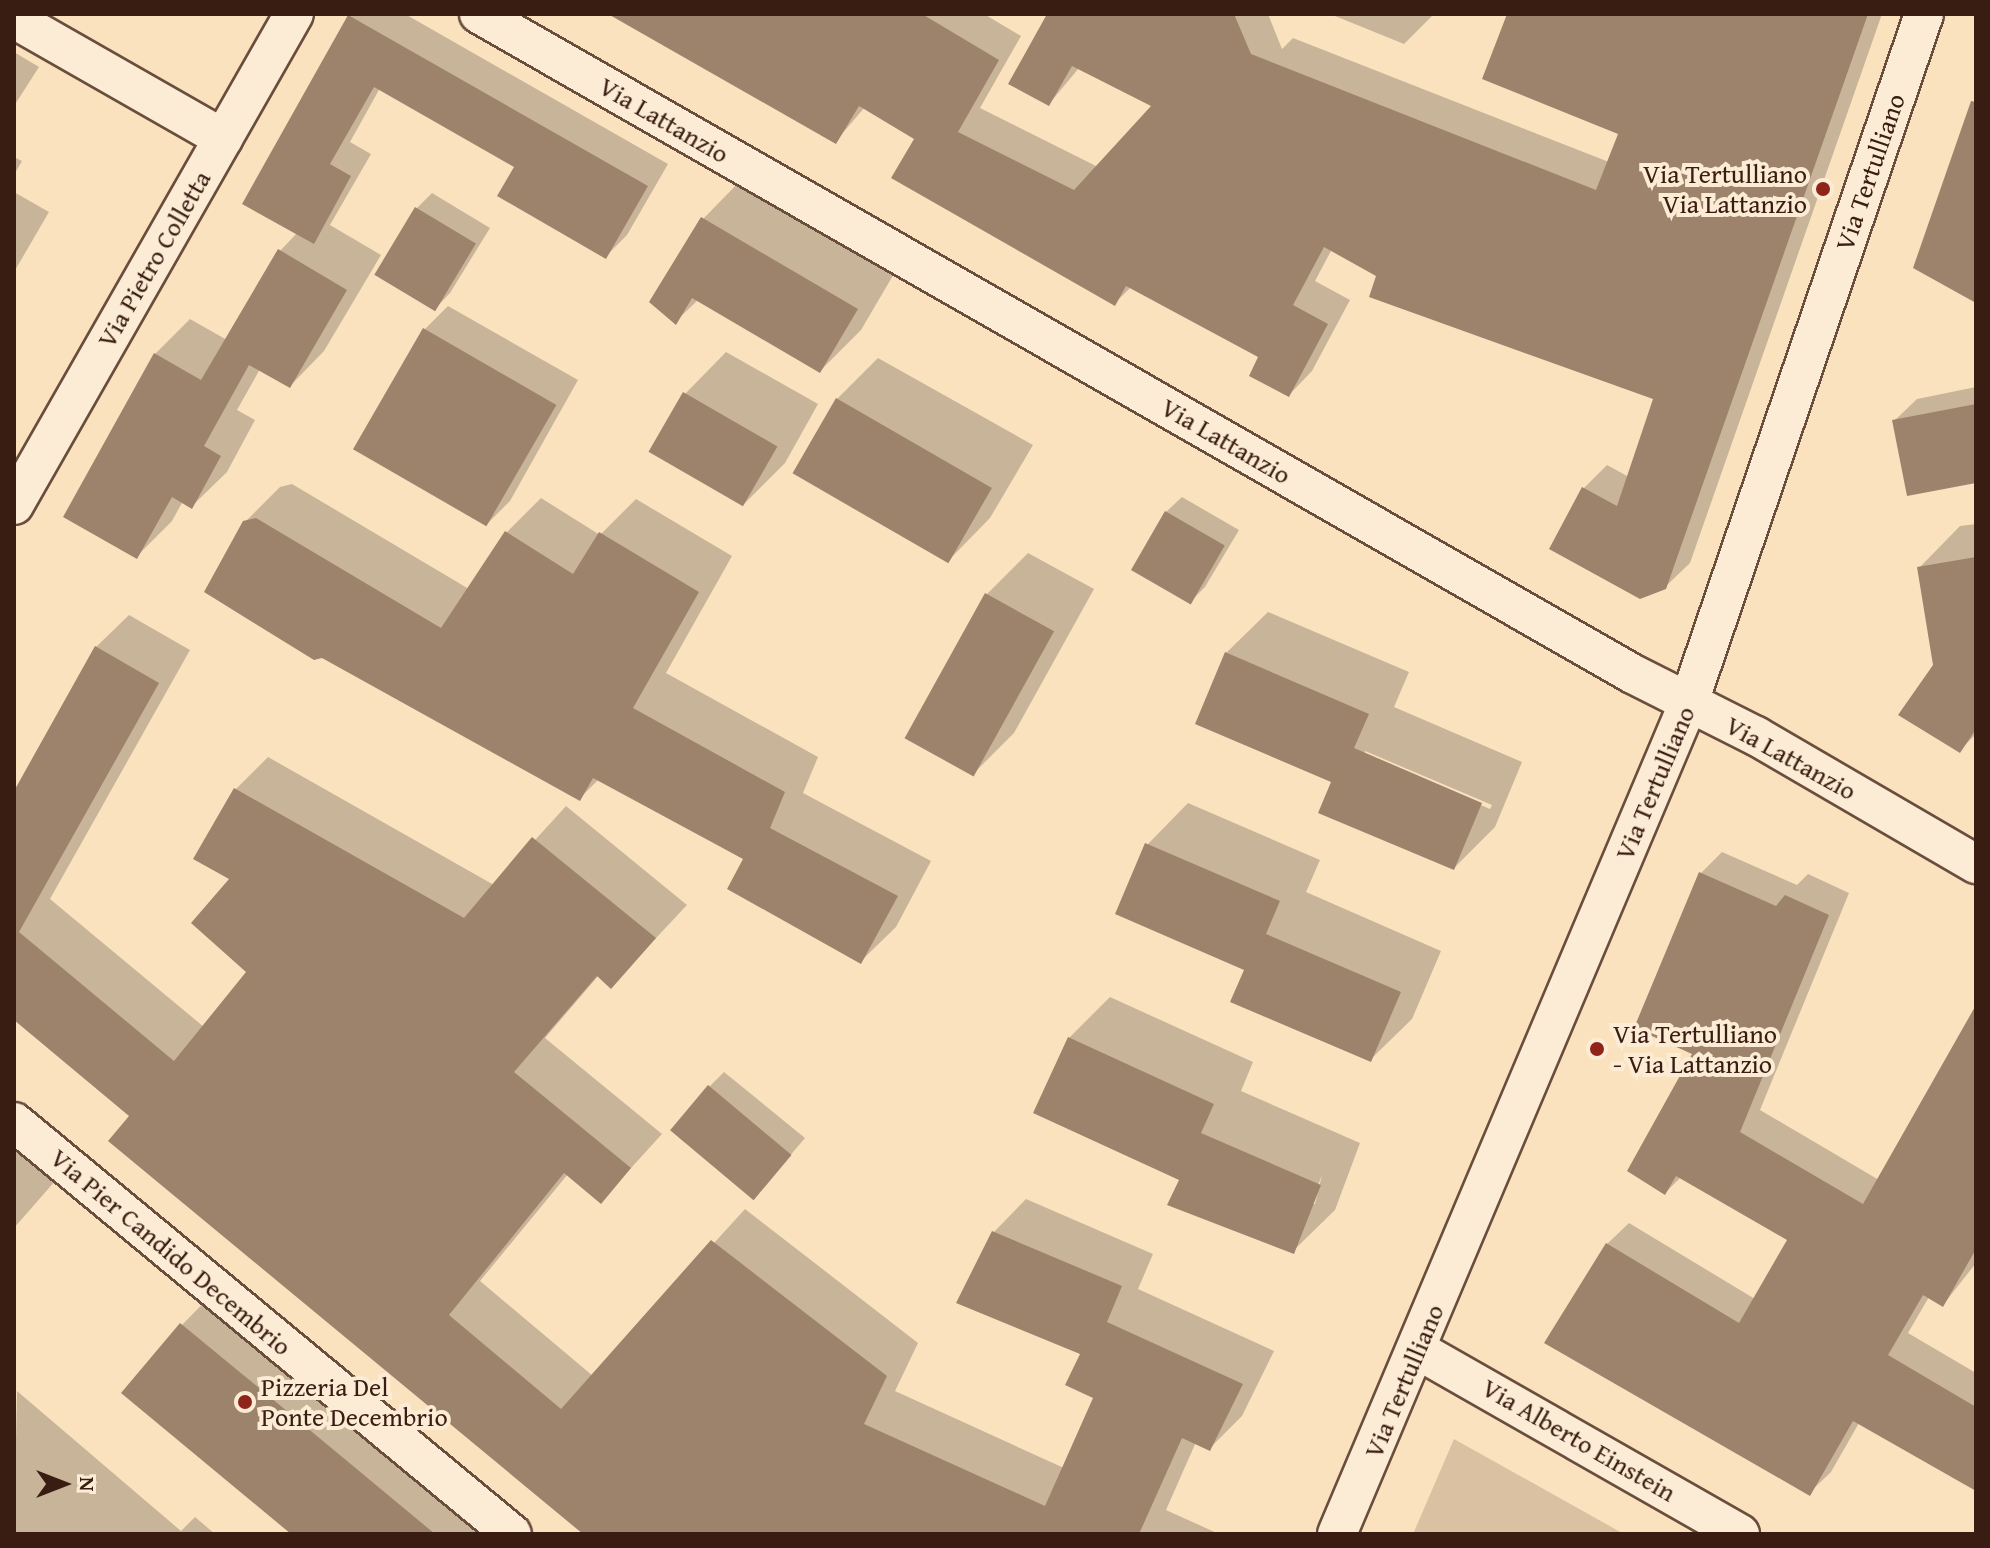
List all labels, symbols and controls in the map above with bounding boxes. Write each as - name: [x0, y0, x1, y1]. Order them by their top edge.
- street label: Via Lattanzio: [594, 70, 734, 170]
- street label: Via Tertulliano: [1829, 89, 1911, 255]
- place label: Via Tertulliano Via Lattanzio: [1643, 158, 1807, 220]
- street label: Via Pietro Colletta: [91, 165, 217, 353]
- marker: Via Tertulliano Via Lattanzio: [1814, 180, 1832, 198]
- street label: Via Lattanzio: [1156, 391, 1296, 491]
- street label: Via Tertulliano: [1609, 701, 1701, 865]
- street label: Via Lattanzio: [1720, 709, 1862, 807]
- place label: Via Tertulliano - Via Lattanzio: [1613, 1018, 1777, 1080]
- marker: Via Tertulliano - Via Lattanzio: [1588, 1040, 1606, 1058]
- street label: Via Pier Candido Decembrio: [44, 1142, 298, 1362]
- street label: Via Tertulliano: [1358, 1299, 1450, 1463]
- place label: Pizzeria Del Ponte Decembrio: [261, 1371, 448, 1432]
- street label: Via Alberto Einstein: [1477, 1372, 1681, 1508]
- marker: Pizzeria Del Ponte Decembrio: [236, 1393, 254, 1411]
- north arrow: [24, 1444, 104, 1524]
- text: N: [72, 1477, 104, 1491]

